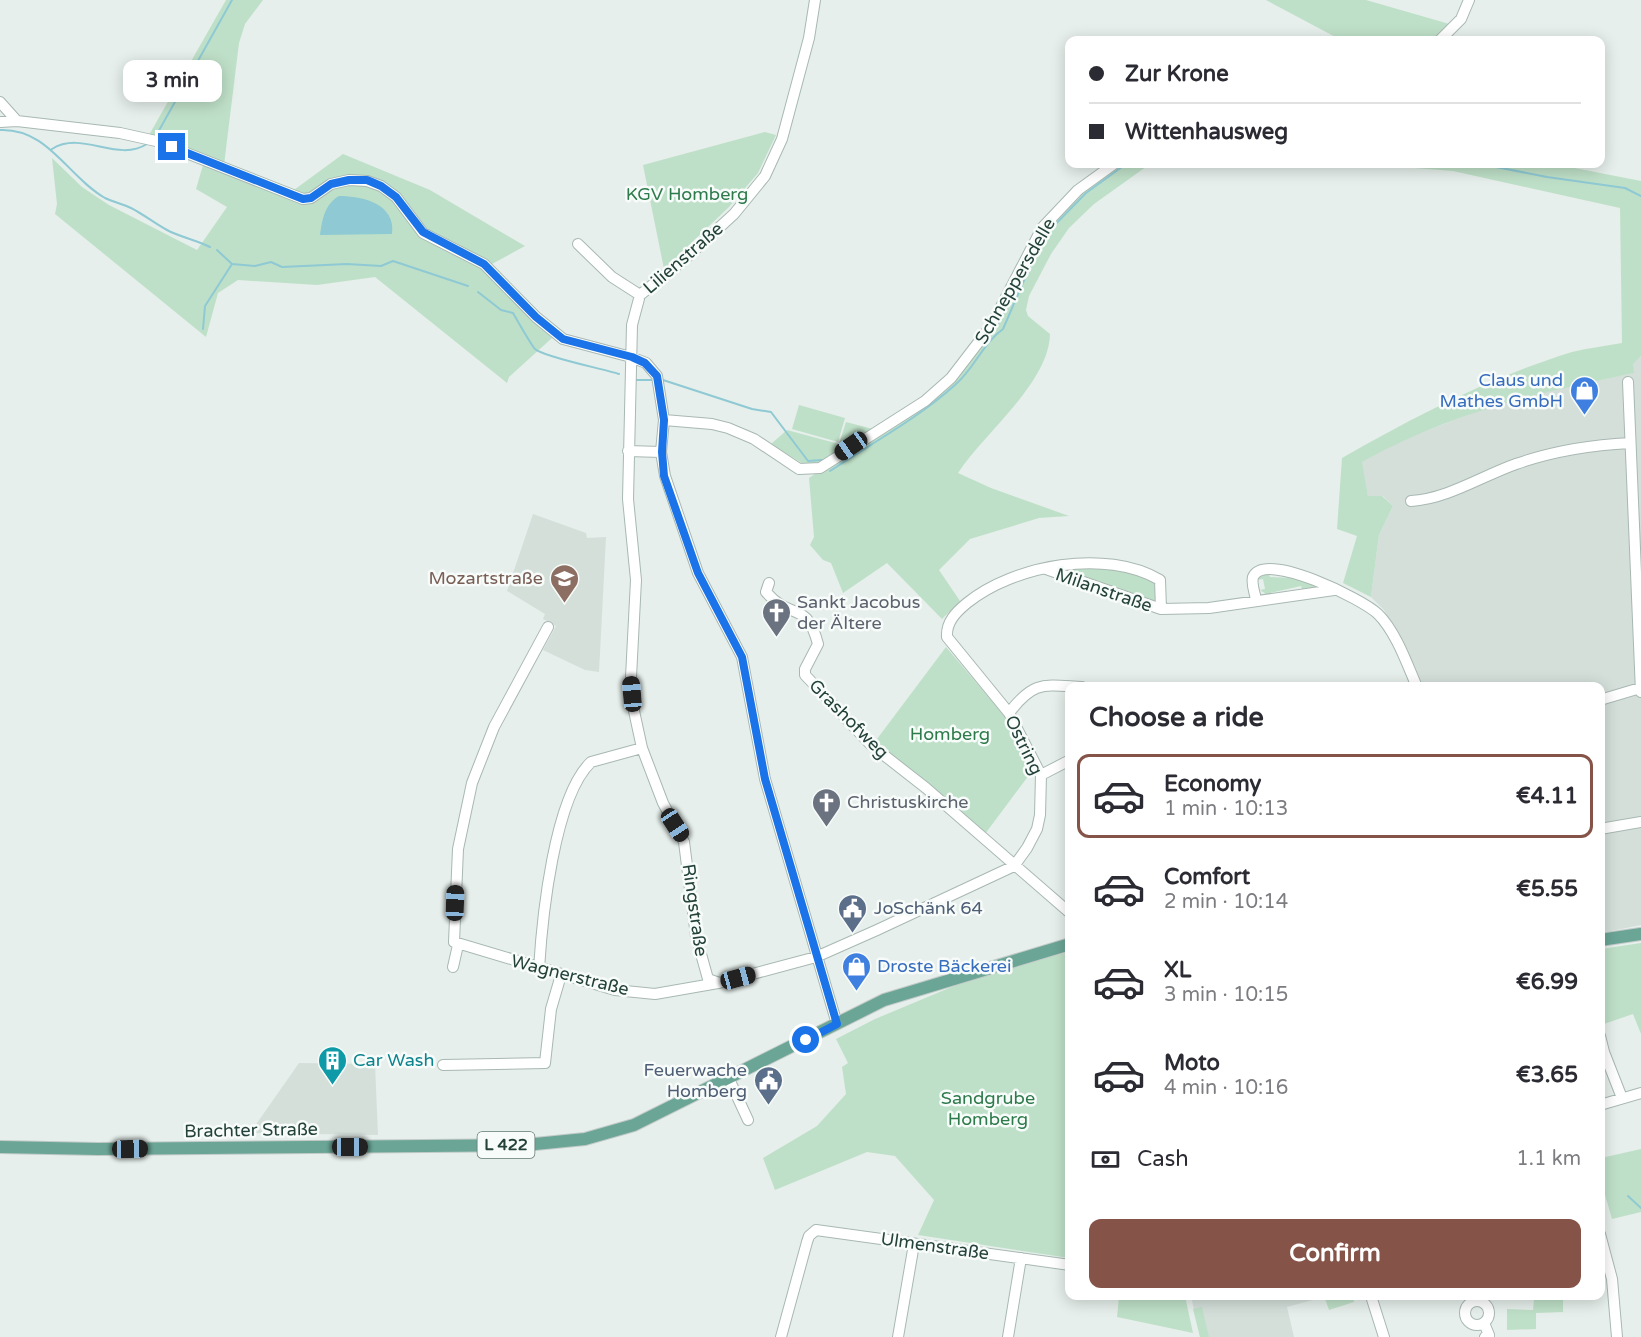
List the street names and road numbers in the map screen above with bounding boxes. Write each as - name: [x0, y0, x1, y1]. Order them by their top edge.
- street label: Schneppersdelle: [970, 214, 1060, 348]
- street label: Lilienstraße: [639, 217, 727, 299]
- street label: Milanstraße: [1053, 563, 1155, 617]
- street label: Grashofweg: [805, 675, 893, 763]
- street label: Ostring: [1000, 712, 1048, 778]
- street label: Ringstraße: [678, 862, 712, 958]
- street label: Wagnerstraße: [509, 950, 631, 1000]
- street label: Brachter Straße: [184, 1118, 318, 1142]
- road number: L 422: [478, 1132, 534, 1158]
- street label: Ulmenstraße: [879, 1228, 991, 1264]

